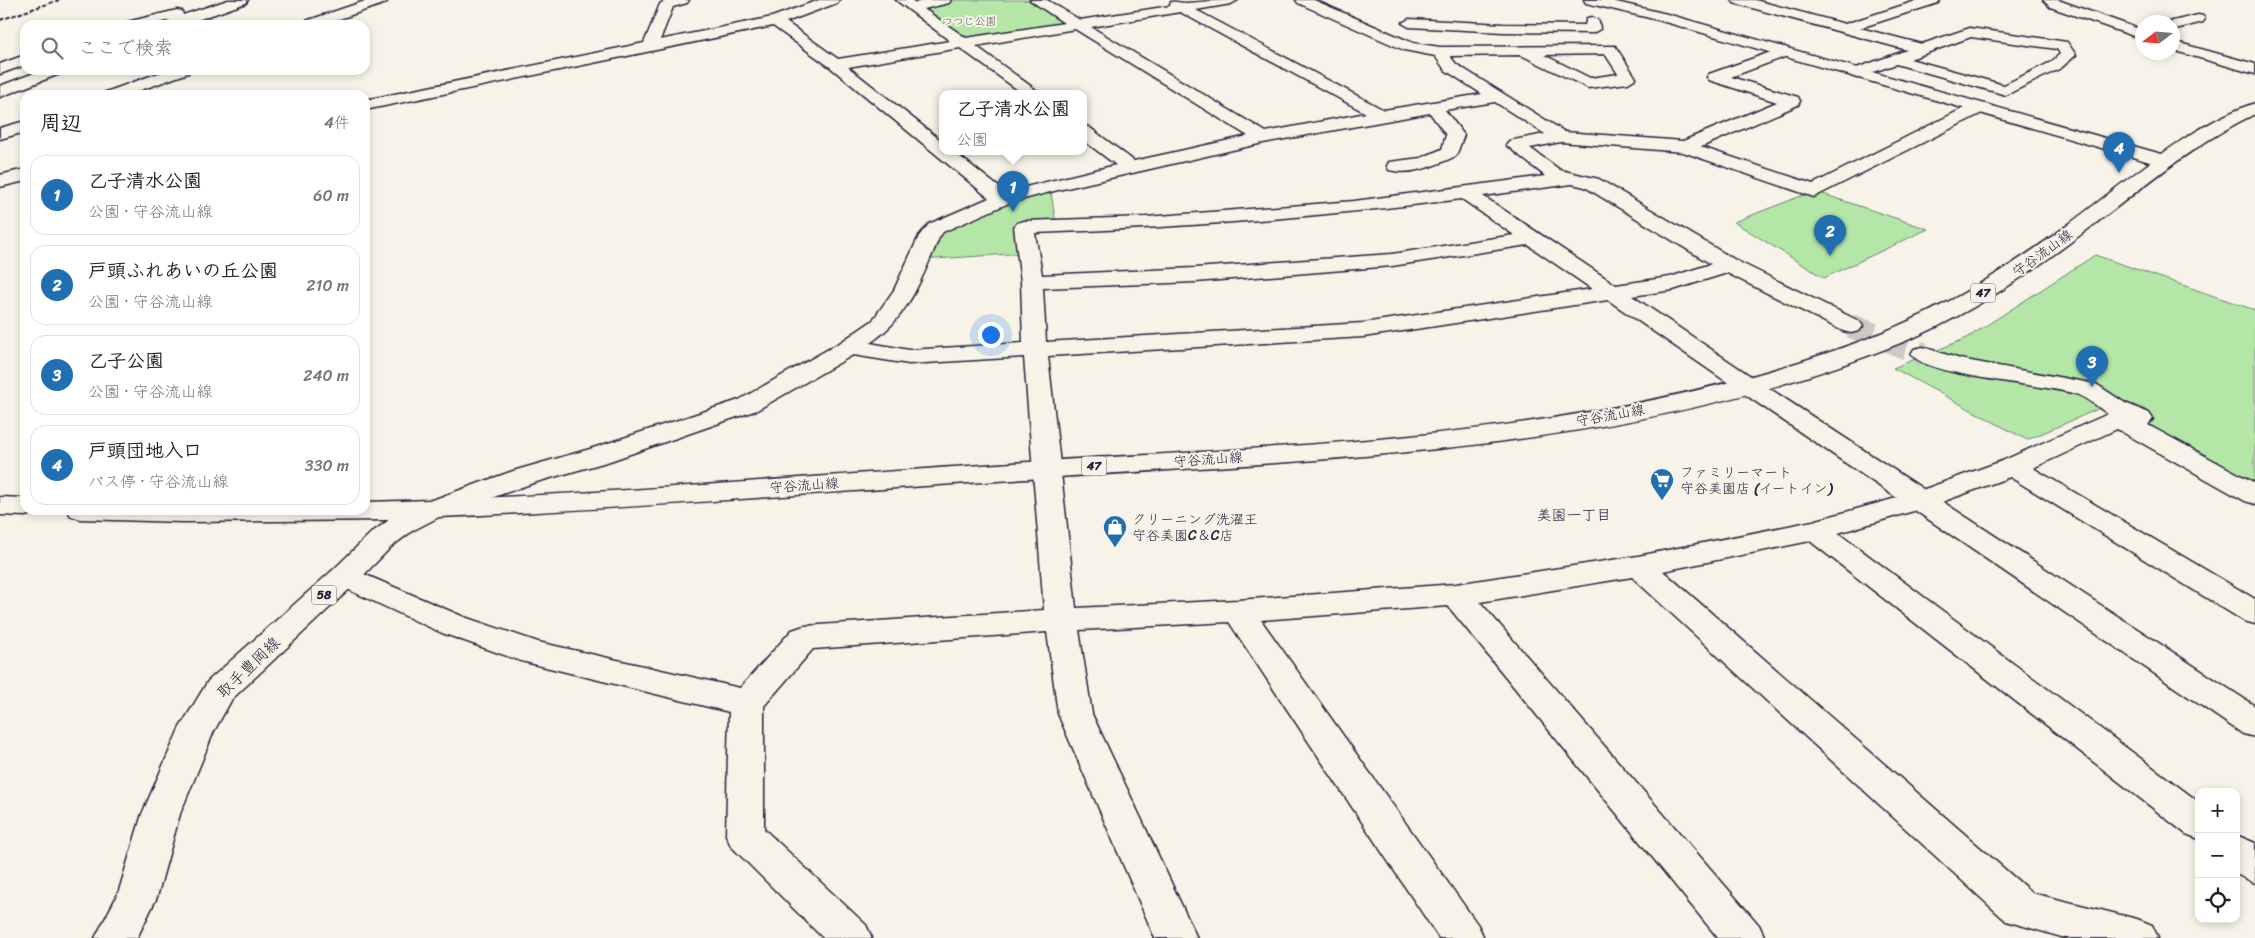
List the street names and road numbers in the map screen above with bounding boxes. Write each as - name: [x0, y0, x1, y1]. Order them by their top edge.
- street label: 守谷流山線: [2007, 223, 2078, 284]
- road number: 47: [1970, 284, 1996, 302]
- street label: 守谷流山線: [1573, 397, 1647, 434]
- street label: 守谷流山線: [1172, 445, 1244, 474]
- road number: 47: [1082, 456, 1106, 476]
- street label: 守谷流山線: [768, 471, 840, 500]
- road number: 58: [312, 586, 336, 604]
- street label: 取手豊岡線: [209, 629, 287, 706]

